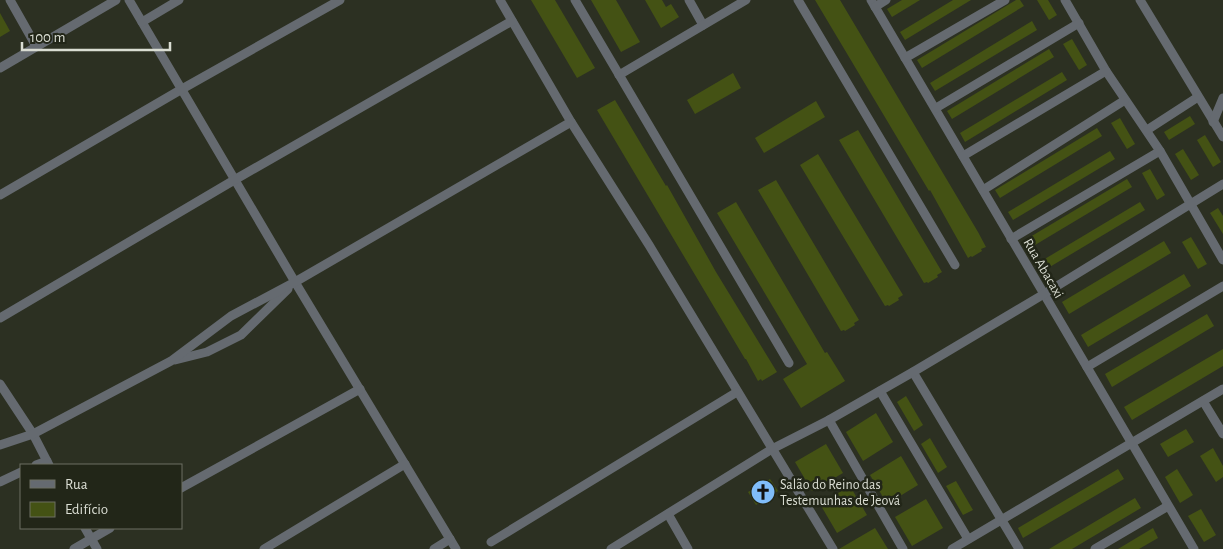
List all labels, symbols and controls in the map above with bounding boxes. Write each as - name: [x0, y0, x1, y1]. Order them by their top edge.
- scale bar: [22, 20, 170, 52]
- text: 100 m: [30, 30, 65, 45]
- street label: Rua Abacaxi: [1020, 236, 1066, 301]
- legend: [20, 464, 182, 529]
- text: Rua: [65, 477, 88, 492]
- place label: Salão do Reino das Testemunhas de Jeová: [780, 478, 901, 508]
- church icon: Salão do Reino das Testemunhas de Jeová: [750, 479, 776, 505]
- text: Edifício: [65, 502, 108, 517]

